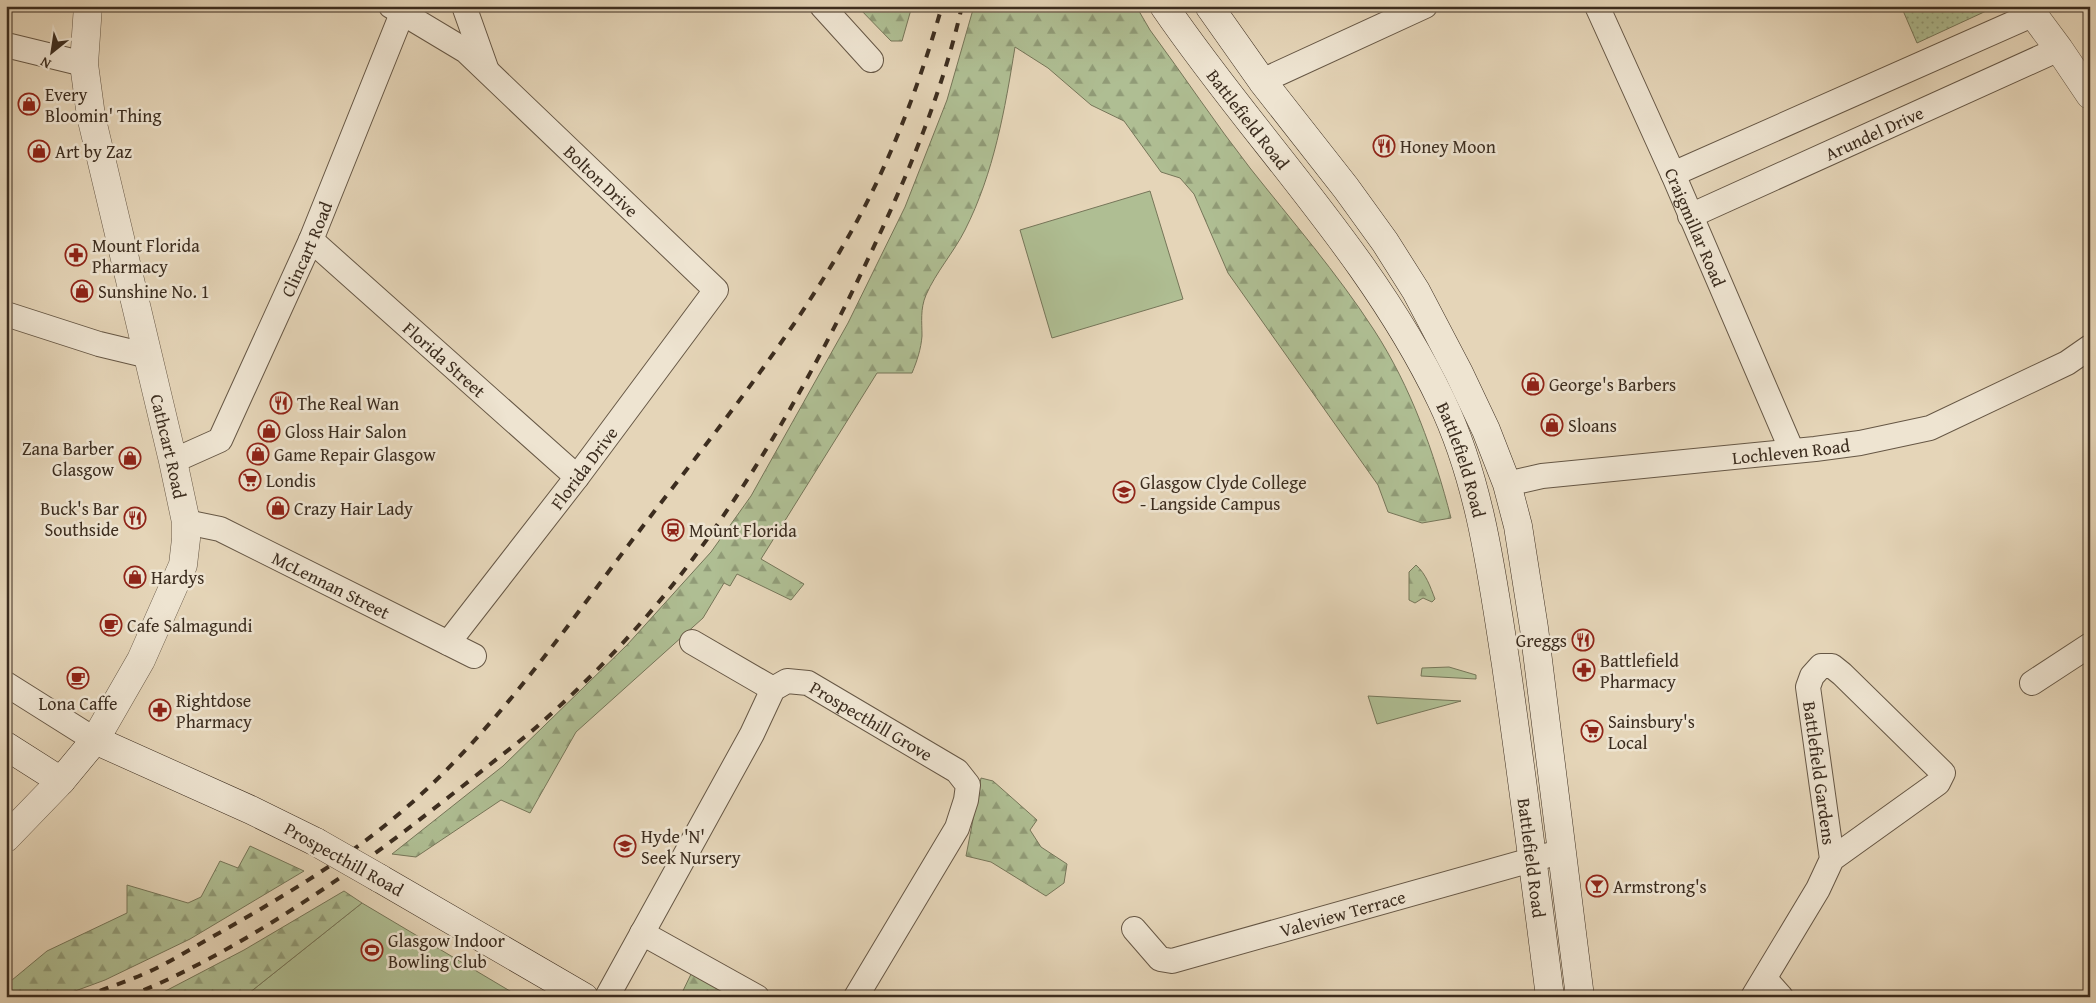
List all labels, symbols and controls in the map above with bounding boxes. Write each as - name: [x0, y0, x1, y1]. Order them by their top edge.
- north arrow: [28, 28, 78, 78]
- text: N: [36, 52, 55, 74]
- street label: Battlefield Road: [1201, 63, 1296, 175]
- place label: Every Bloomin' Thing: [45, 81, 161, 129]
- shop icon: Every Bloomin' Thing: [17, 92, 41, 116]
- street label: Arundel Drive: [1820, 99, 1928, 167]
- place label: Honey Moon: [1400, 133, 1496, 160]
- restaurant icon: Honey Moon: [1372, 134, 1396, 158]
- place label: Art by Zaz: [55, 138, 132, 165]
- street label: Bolton Drive: [558, 138, 645, 223]
- shop icon: Art by Zaz: [27, 139, 51, 163]
- street label: Craigmillar Road: [1658, 163, 1733, 291]
- street label: Clincart Road: [273, 197, 339, 301]
- place label: Mount Florida Pharmacy: [92, 232, 200, 280]
- pharmacy icon: Mount Florida Pharmacy: [64, 243, 88, 267]
- place label: Sunshine No. 1: [98, 278, 209, 305]
- shop icon: Sunshine No. 1: [70, 279, 94, 303]
- street label: Florida Street: [397, 315, 493, 404]
- place label: George's Barbers: [1549, 371, 1676, 398]
- shop icon: George's Barbers: [1521, 372, 1545, 396]
- place label: The Real Wan: [297, 390, 399, 417]
- street label: Cathcart Road: [144, 391, 194, 501]
- restaurant icon: The Real Wan: [269, 391, 293, 415]
- street label: Battlefield Road: [1430, 397, 1494, 521]
- place label: Sloans: [1568, 412, 1617, 439]
- shop icon: Sloans: [1540, 413, 1564, 437]
- place label: Gloss Hair Salon: [285, 418, 407, 445]
- shop icon: Gloss Hair Salon: [257, 419, 281, 443]
- street label: Florida Drive: [544, 421, 624, 515]
- street label: Lochleven Road: [1731, 431, 1852, 471]
- place label: Zana Barber Glasgow: [22, 435, 115, 483]
- place label: Game Repair Glasgow: [274, 441, 436, 468]
- shop icon: Game Repair Glasgow: [246, 442, 270, 466]
- shop icon: Zana Barber Glasgow: [118, 446, 142, 470]
- place label: Londis: [266, 467, 316, 494]
- supermarket icon: Londis: [238, 468, 262, 492]
- place label: Glasgow Clyde College - Langside Campus: [1140, 469, 1307, 517]
- school or university icon: Glasgow Clyde College - Langside Campus: [1112, 480, 1136, 504]
- place label: Buck's Bar Southside: [40, 495, 120, 543]
- place label: Crazy Hair Lady: [294, 495, 413, 522]
- shop icon: Crazy Hair Lady: [266, 496, 290, 520]
- restaurant icon: Buck's Bar Southside: [123, 506, 147, 530]
- place label: Mount Florida: [689, 517, 797, 544]
- station icon: Mount Florida: [661, 518, 685, 542]
- street label: McLennan Street: [268, 544, 395, 626]
- place label: Hardys: [151, 564, 204, 591]
- shop icon: Hardys: [123, 565, 147, 589]
- place label: Cafe Salmagundi: [127, 612, 253, 639]
- cafe icon: Cafe Salmagundi: [99, 613, 123, 637]
- place label: Greggs: [1516, 627, 1567, 654]
- restaurant icon: Greggs: [1571, 628, 1595, 652]
- place label: Battlefield Pharmacy: [1600, 647, 1679, 695]
- pharmacy icon: Battlefield Pharmacy: [1572, 658, 1596, 682]
- cafe icon: Lona Caffe: [66, 666, 90, 690]
- street label: Prospecthill Grove: [805, 674, 938, 767]
- place label: Rightdose Pharmacy: [176, 687, 252, 735]
- place label: Lona Caffe: [39, 690, 117, 717]
- pharmacy icon: Rightdose Pharmacy: [148, 698, 172, 722]
- street label: Battlefield Gardens: [1797, 700, 1843, 846]
- place label: Sainsbury's Local: [1608, 708, 1695, 756]
- supermarket icon: Sainsbury's Local: [1580, 719, 1604, 743]
- street label: Battlefield Road: [1511, 796, 1553, 920]
- street label: Prospecthill Road: [279, 815, 409, 903]
- place label: Hyde 'N' Seek Nursery: [641, 823, 741, 871]
- school or university icon: Hyde 'N' Seek Nursery: [613, 834, 637, 858]
- place label: Armstrong's: [1613, 873, 1707, 900]
- bar icon: Armstrong's: [1585, 874, 1609, 898]
- street label: Valeview Terrace: [1277, 883, 1408, 944]
- place label: Glasgow Indoor Bowling Club: [388, 927, 506, 975]
- sports icon: Glasgow Indoor Bowling Club: [360, 938, 384, 962]

